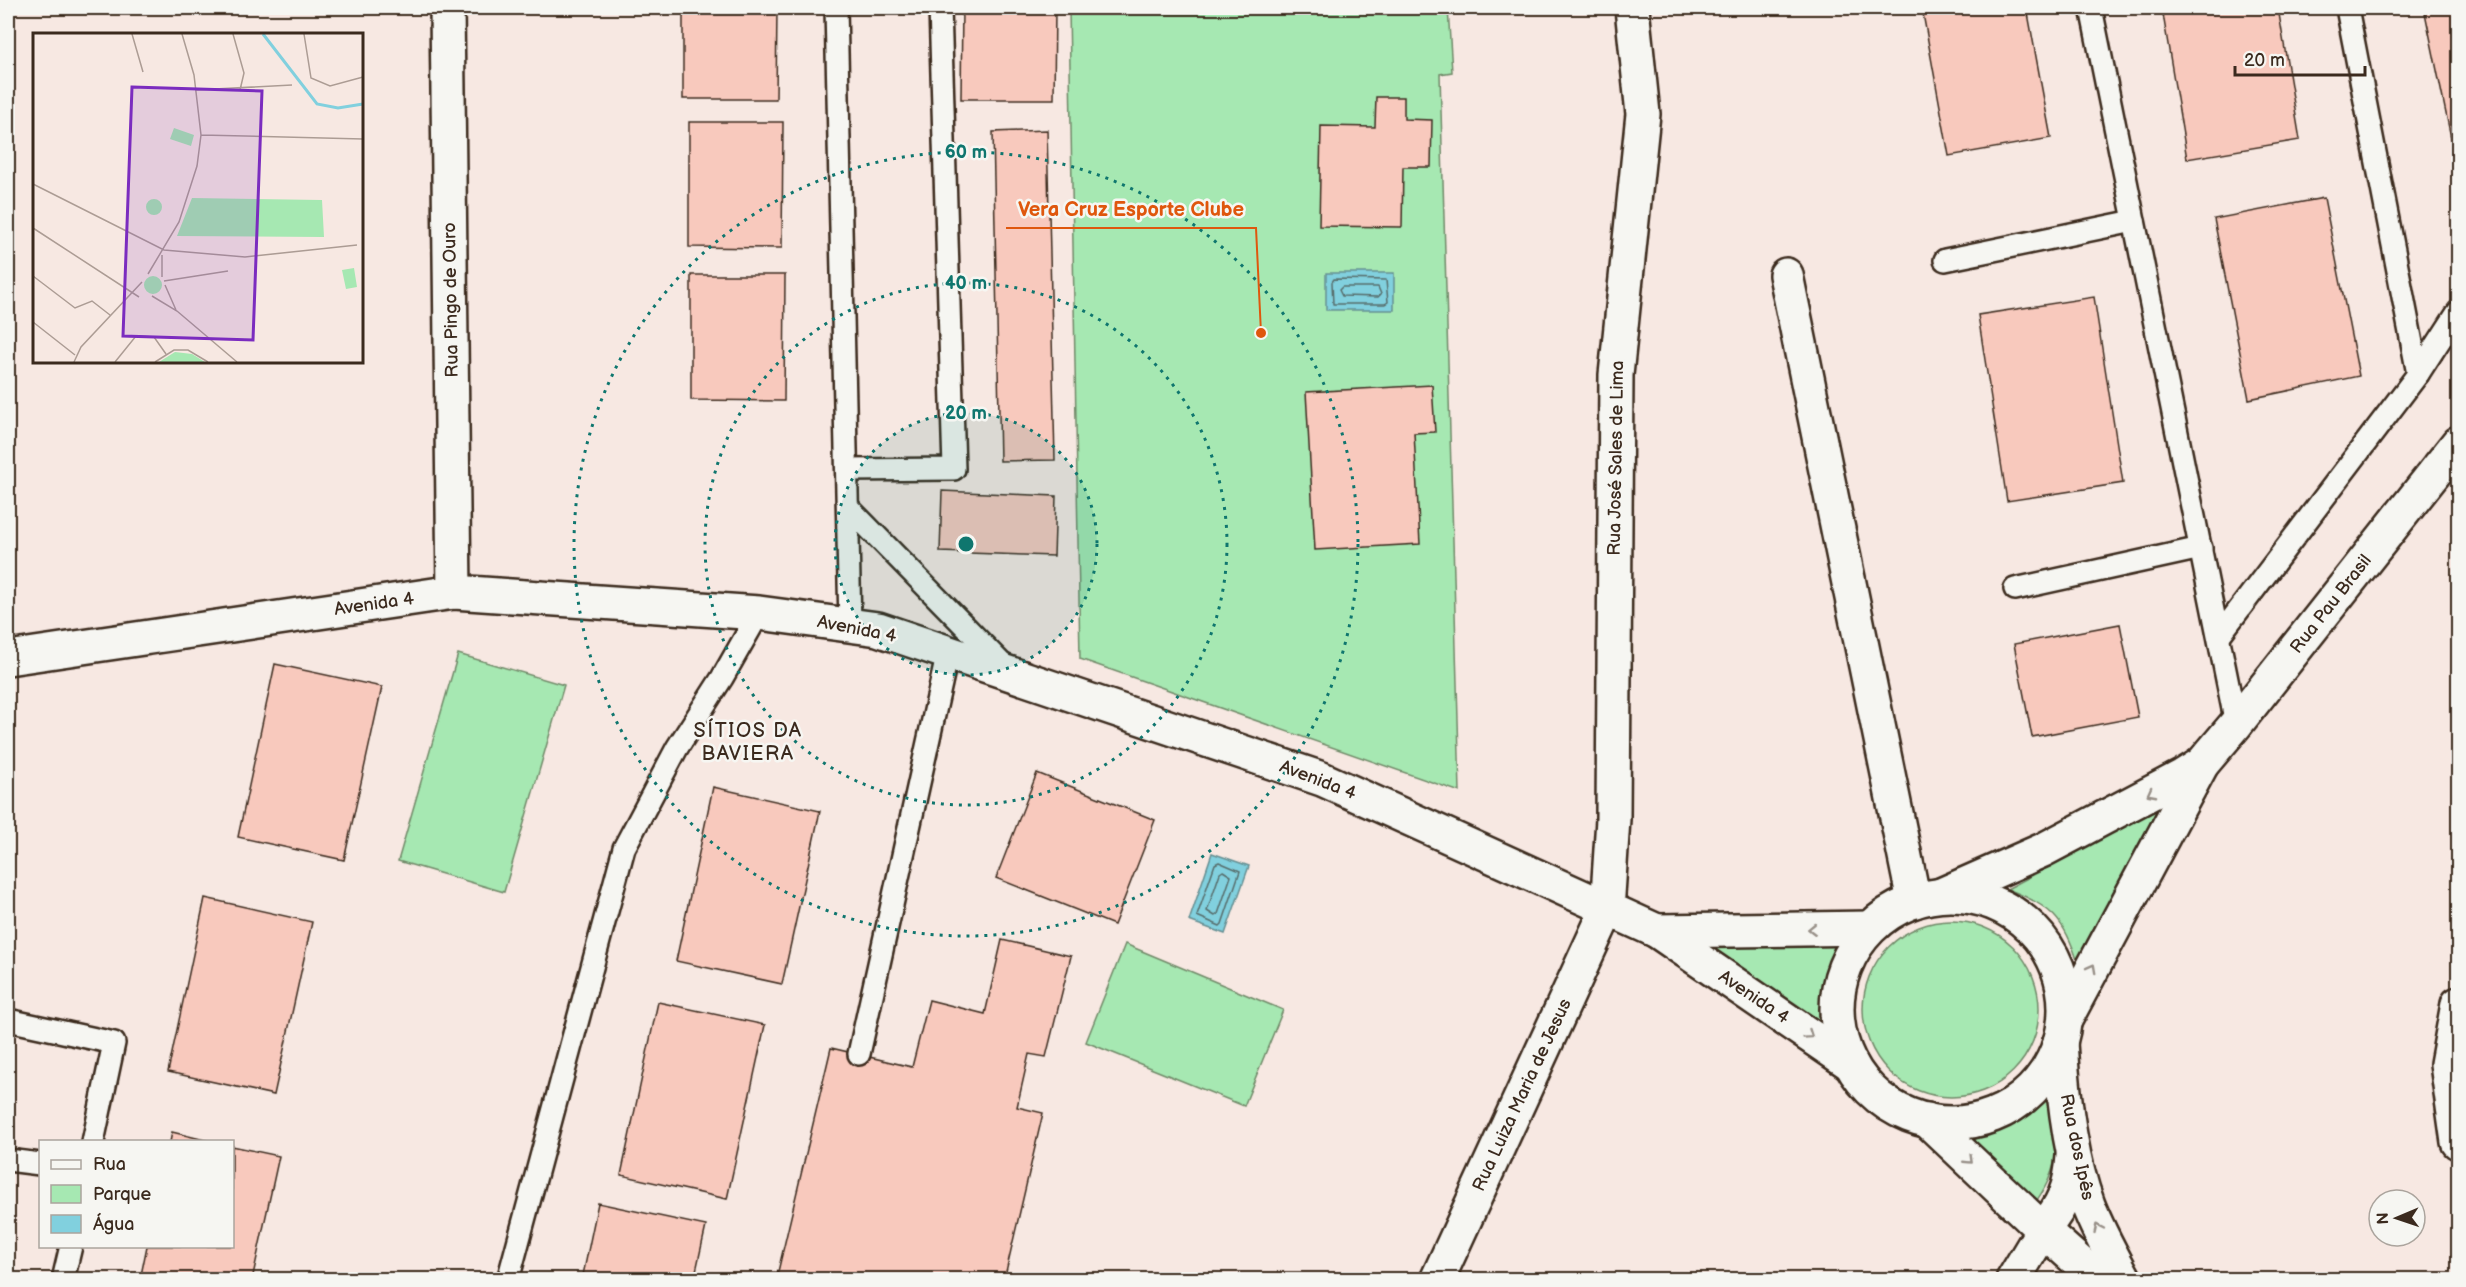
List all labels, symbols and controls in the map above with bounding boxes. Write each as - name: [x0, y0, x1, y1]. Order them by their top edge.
- inset map: [33, 33, 363, 363]
- scale bar: [2235, 39, 2366, 77]
- text: 20 m: [2244, 50, 2285, 71]
- text: 60 m: [945, 142, 987, 163]
- callout: Vera Cruz Esporte Clube: [1006, 190, 1256, 228]
- text: Vera Cruz Esporte Clube: [1018, 198, 1244, 222]
- street label: Rua Pingo de Ouro: [439, 222, 463, 378]
- text: 40 m: [945, 273, 987, 294]
- street label: Rua José Sales de Lima: [1604, 360, 1628, 556]
- text: 20 m: [945, 403, 987, 424]
- centre of rings: [956, 534, 976, 554]
- street label: Rua Pau Brasil: [2286, 551, 2376, 657]
- street label: Avenida 4: [333, 588, 415, 620]
- street label: Avenida 4: [816, 611, 898, 647]
- district label: SÍTIOS DA BAVIERA: [694, 718, 802, 766]
- street label: Avenida 4: [1277, 756, 1359, 804]
- one-way arrow: [2147, 786, 2157, 797]
- one-way arrow: [1807, 923, 1816, 935]
- one-way arrow: [2085, 964, 2096, 974]
- street label: Avenida 4: [1715, 966, 1793, 1028]
- street label: Rua Luiza Maria de Jesus: [1468, 995, 1576, 1195]
- one-way arrow: [1802, 1028, 1813, 1039]
- street label: Rua dos Ipês: [2056, 1092, 2099, 1202]
- legend: [39, 1140, 234, 1248]
- one-way arrow: [1962, 1153, 1973, 1164]
- text: Rua: [93, 1154, 126, 1175]
- text: Parque: [93, 1184, 151, 1205]
- north arrow: [2367, 1188, 2427, 1248]
- text: Água: [93, 1212, 134, 1235]
- text: N: [2374, 1212, 2393, 1225]
- one-way arrow: [2094, 1223, 2106, 1234]

